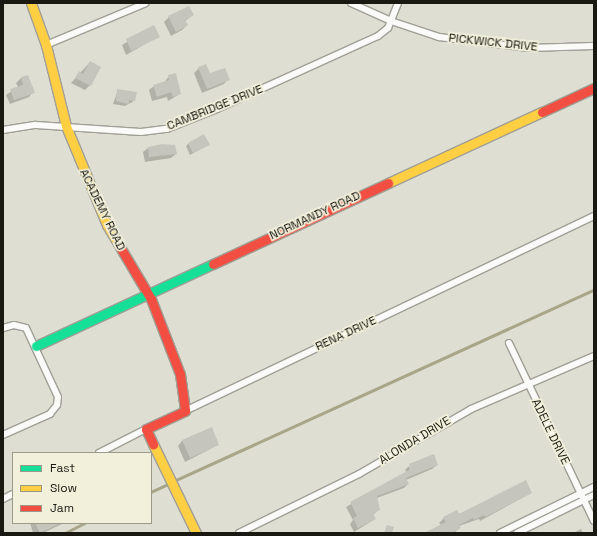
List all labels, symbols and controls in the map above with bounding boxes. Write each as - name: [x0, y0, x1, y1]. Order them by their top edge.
- street label: PICKWICK DRIVE: [448, 31, 538, 55]
- street label: CAMBRIDGE DRIVE: [165, 82, 265, 134]
- street label: ACADEMY ROAD: [76, 167, 128, 253]
- street label: NORMANDY ROAD: [267, 189, 363, 243]
- street label: RENA DRIVE: [313, 314, 379, 354]
- street label: ADELE DRIVE: [528, 397, 572, 467]
- street label: ALONDA DRIVE: [377, 414, 453, 468]
- legend: [12, 452, 152, 524]
- text: Fast: [50, 460, 75, 476]
- text: Slow: [50, 480, 77, 496]
- text: Jam: [50, 500, 74, 516]

